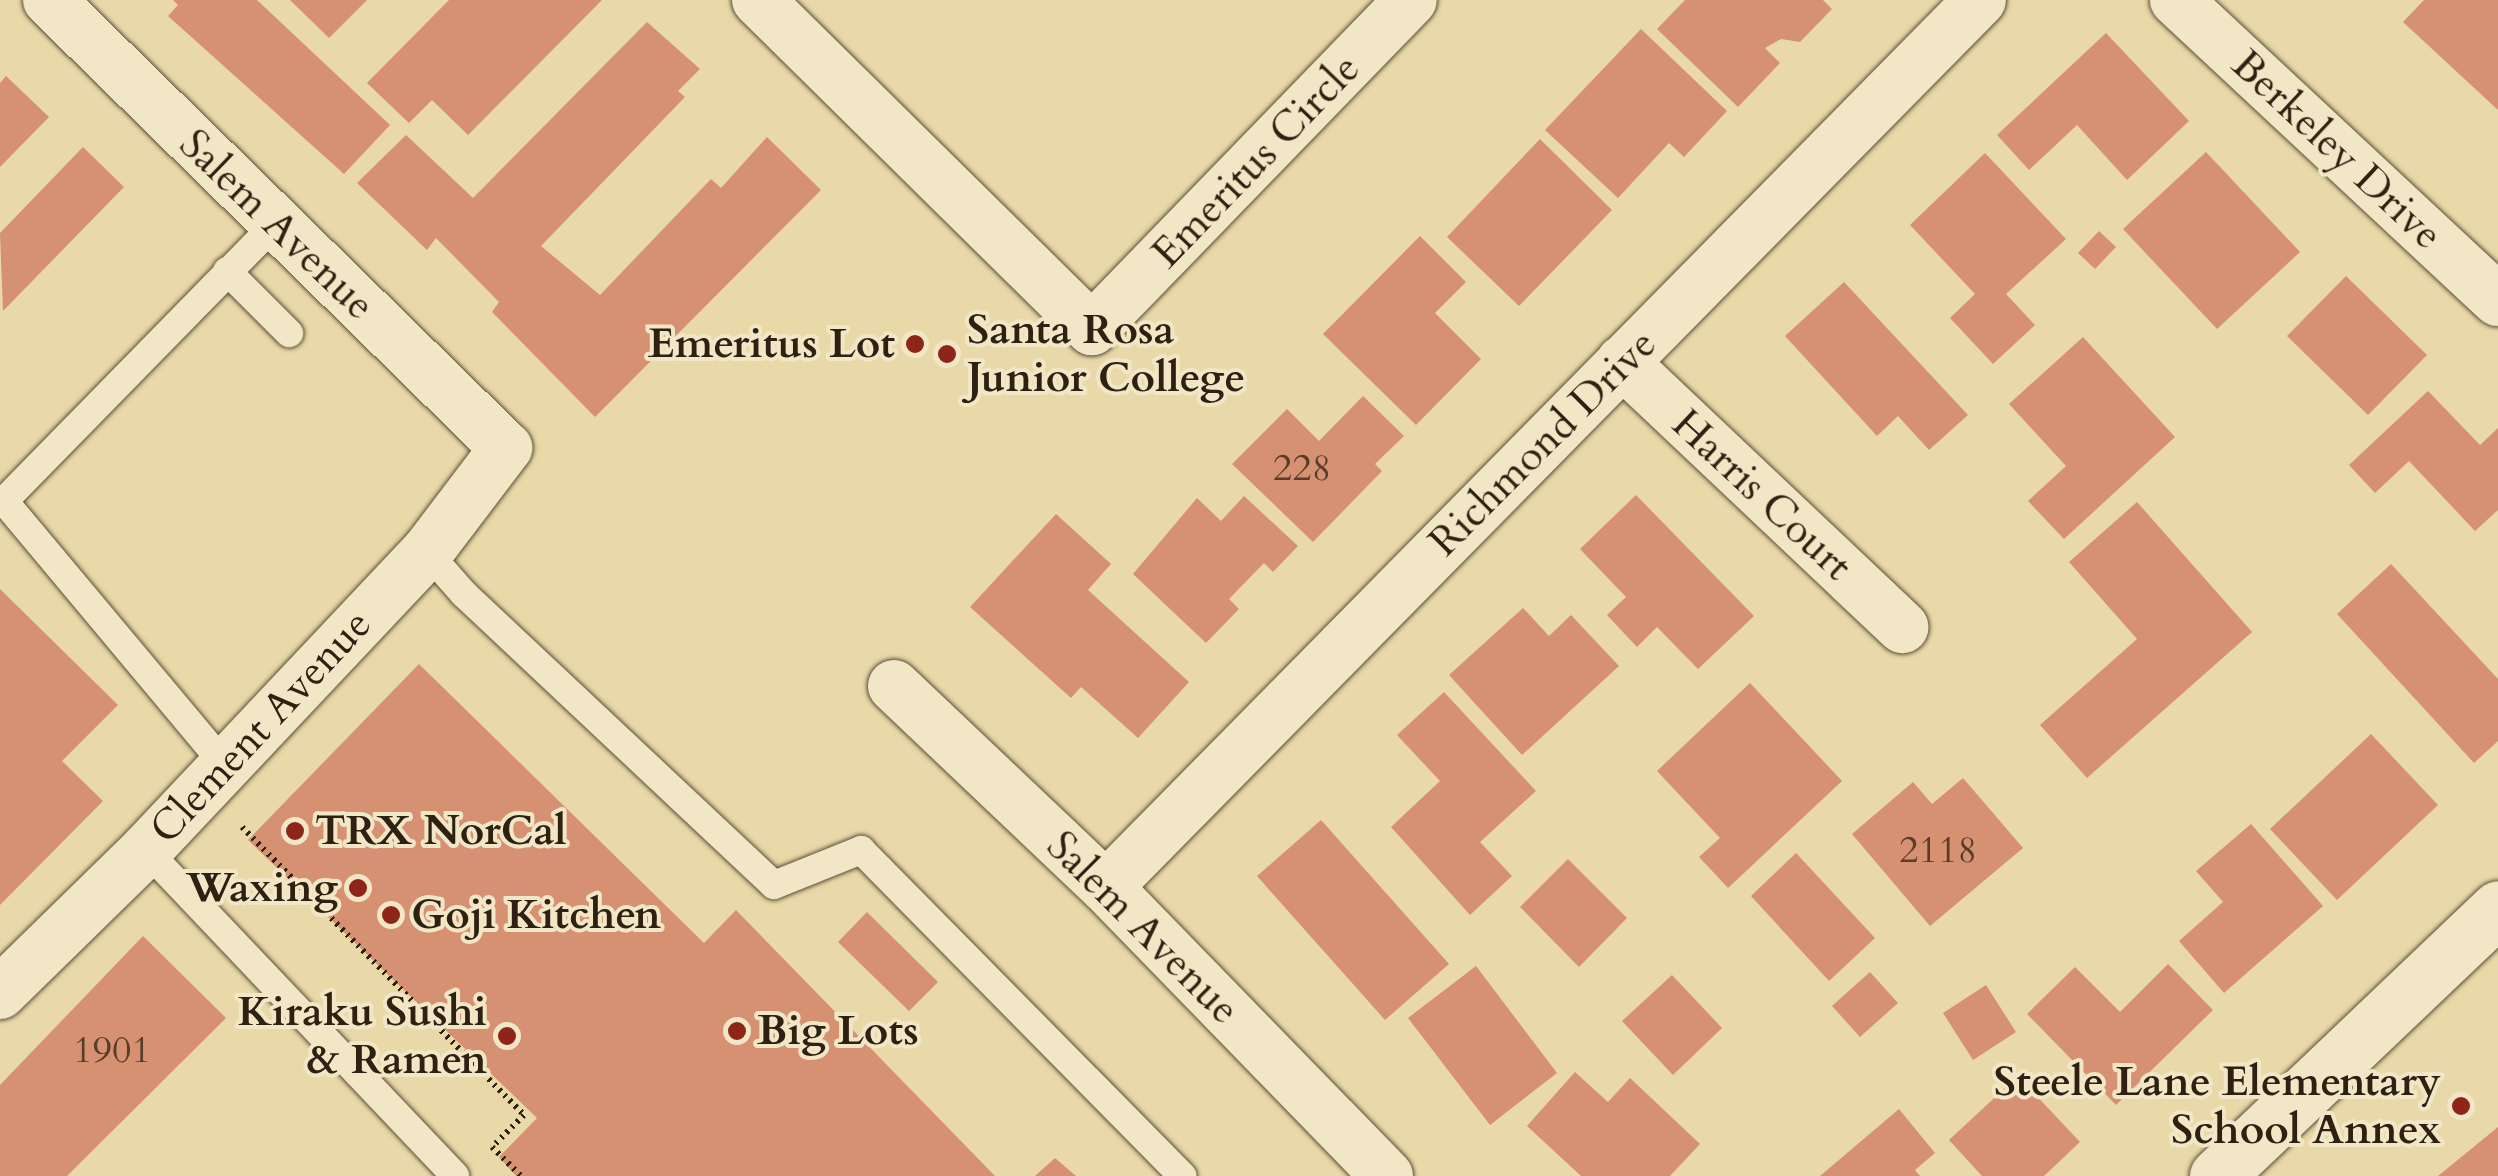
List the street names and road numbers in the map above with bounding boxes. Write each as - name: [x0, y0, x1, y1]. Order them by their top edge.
- street label: Berkeley Drive: [2221, 40, 2453, 260]
- street label: Emeritus Circle: [1142, 44, 1370, 278]
- street label: Salem Avenue: [169, 119, 385, 331]
- street label: Richmond Drive: [1419, 319, 1667, 567]
- street label: Harris Court: [1662, 399, 1862, 591]
- street label: Clement Avenue: [140, 600, 382, 854]
- street label: Salem Avenue: [1036, 821, 1250, 1035]

